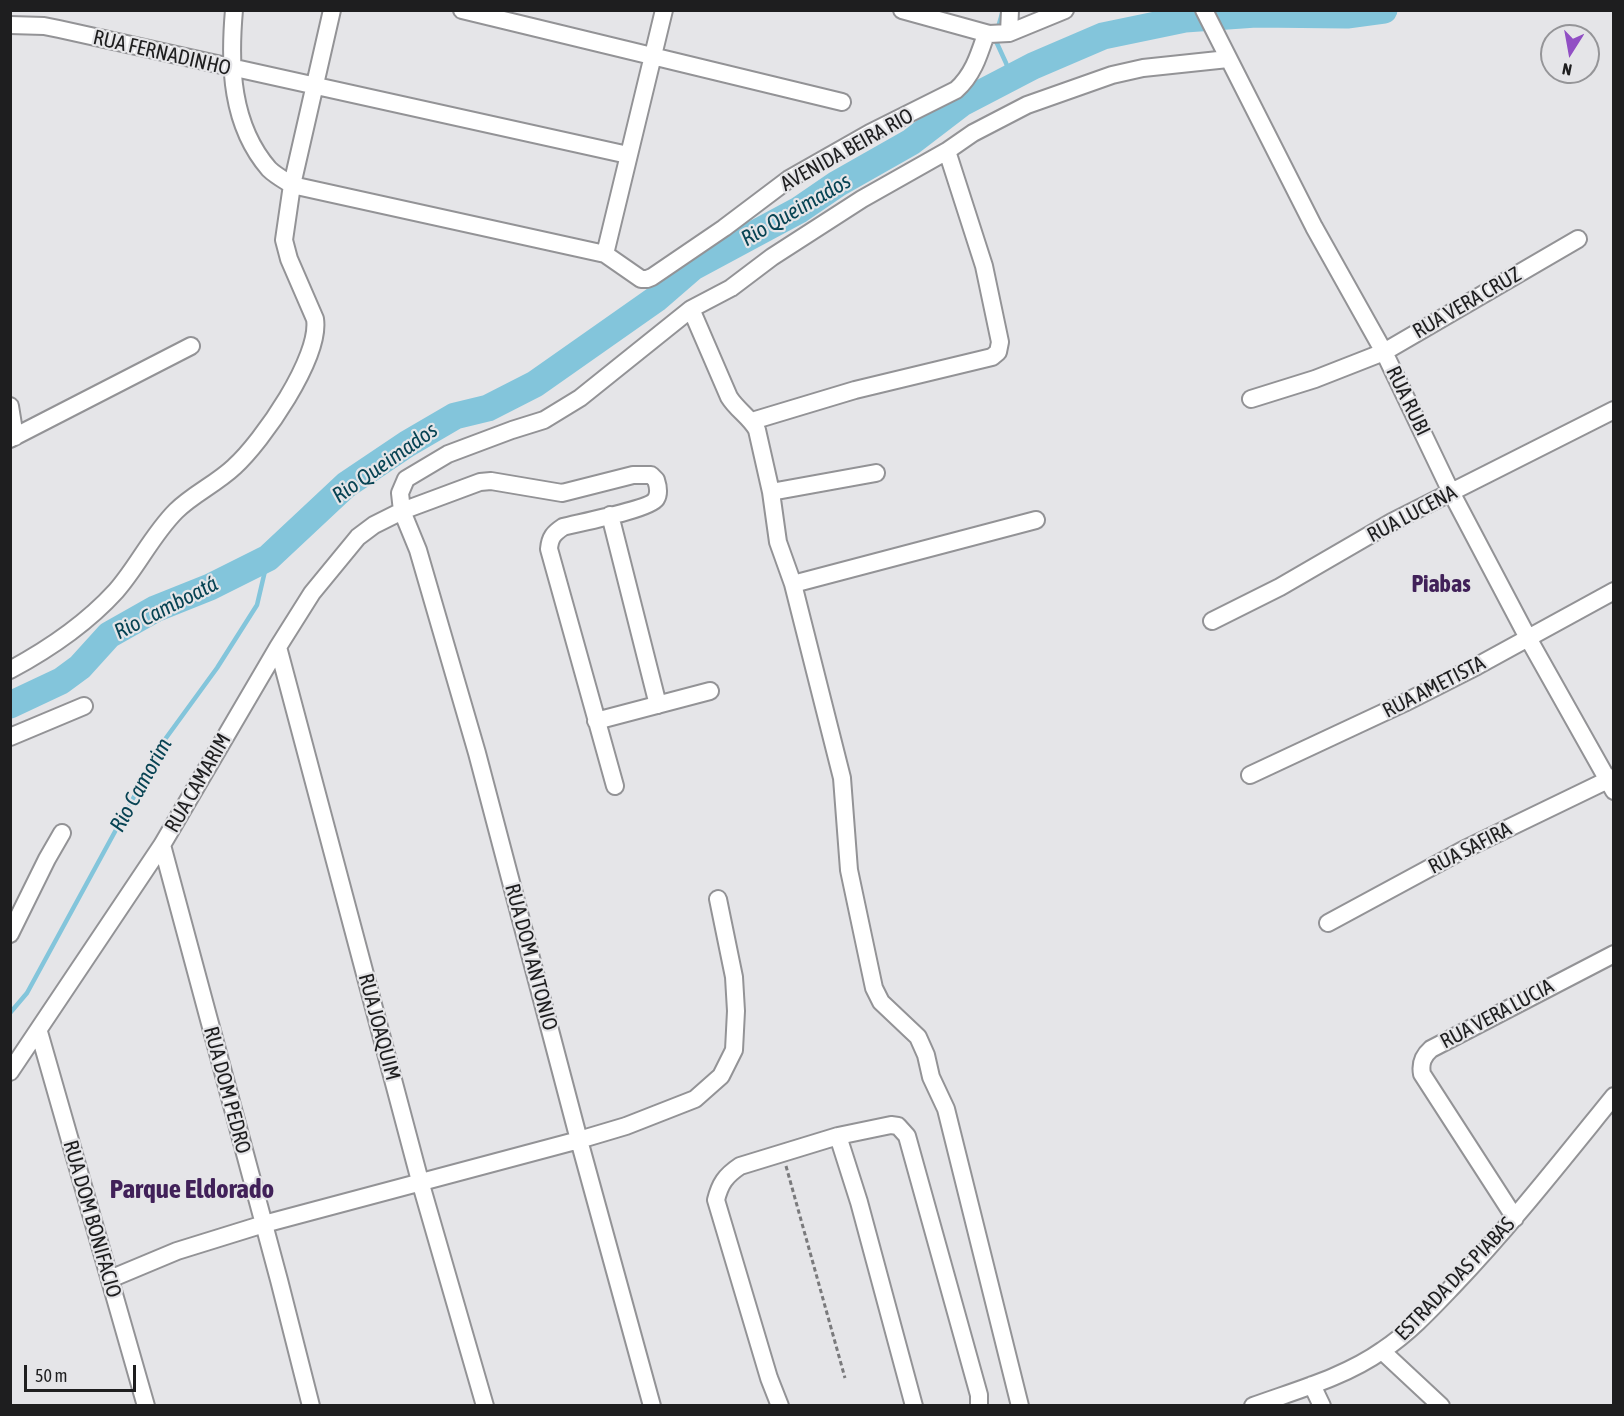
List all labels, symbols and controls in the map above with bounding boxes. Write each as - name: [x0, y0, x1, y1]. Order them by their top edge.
- north arrow: [1540, 24, 1600, 84]
- street label: RUA FERNADINHO: [91, 25, 233, 81]
- text: N: [1561, 60, 1573, 79]
- street label: AVENIDA BEIRA RIO: [776, 103, 918, 197]
- water label: Rio Queimados: [736, 168, 856, 252]
- street label: RUA VERA CRUZ: [1408, 262, 1526, 344]
- street label: RUA RUBI: [1380, 362, 1436, 440]
- water label: Rio Queimados: [327, 417, 443, 509]
- street label: RUA LUCENA: [1363, 480, 1461, 548]
- district label: Piabas: [1411, 570, 1471, 598]
- water label: Rio Camboatá: [110, 571, 222, 645]
- street label: RUA AMETISTA: [1379, 650, 1489, 724]
- street label: RUA CAMARIM: [160, 729, 236, 837]
- water label: Rio Camorim: [104, 734, 178, 836]
- street label: RUA SAFIRA: [1424, 816, 1516, 880]
- street label: RUA DOM ANTONIO: [499, 881, 563, 1033]
- street label: RUA JOAQUIM: [353, 971, 405, 1083]
- street label: RUA VERA LUCIA: [1436, 974, 1558, 1054]
- street label: RUA DOM PEDRO: [198, 1024, 256, 1156]
- street label: RUA DOM BONIFACIO: [58, 1137, 126, 1301]
- district label: Parque Eldorado: [110, 1173, 274, 1205]
- street label: ESTRADA DAS PIABAS: [1390, 1212, 1520, 1346]
- scale bar: [27, 1353, 140, 1391]
- text: 50 m: [35, 1365, 67, 1386]

